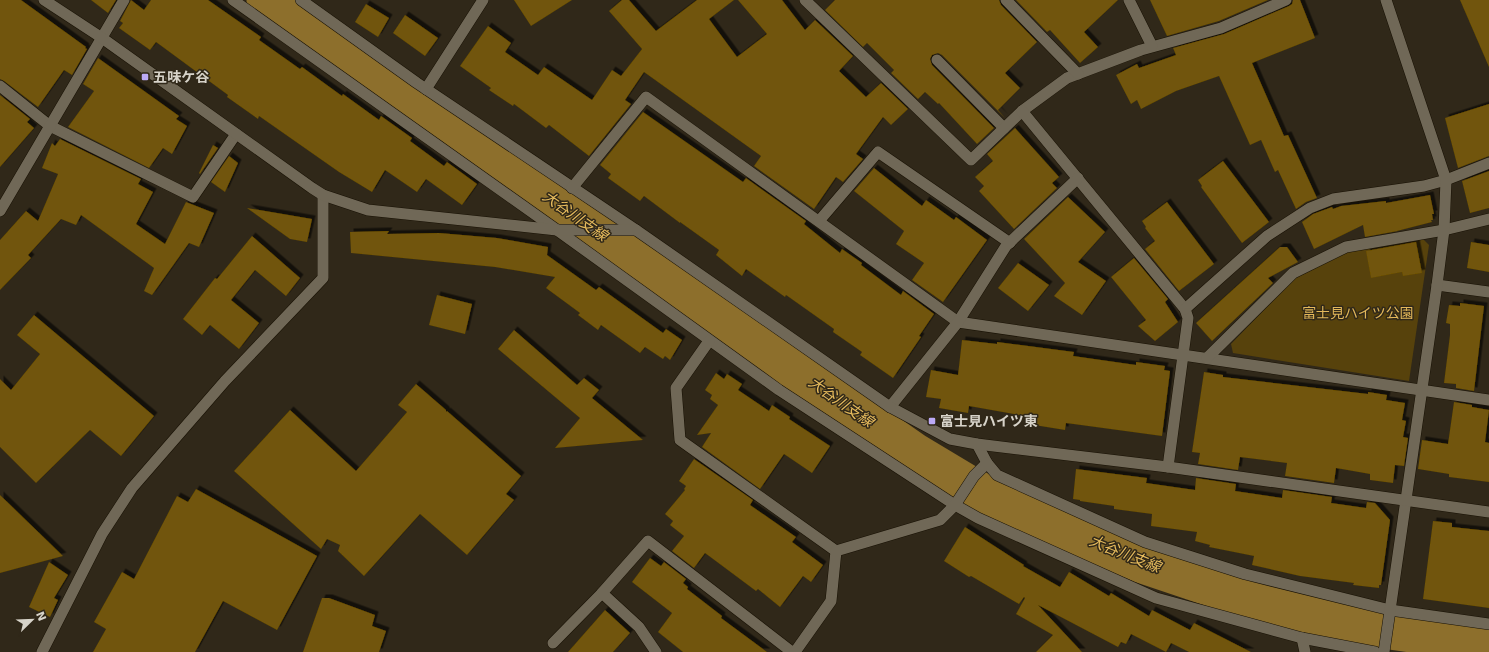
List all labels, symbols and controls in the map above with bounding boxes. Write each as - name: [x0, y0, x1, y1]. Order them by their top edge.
- place label: 五味ケ谷: [153, 69, 210, 85]
- marker: 五味ケ谷: [140, 72, 150, 82]
- water label: 大谷川支線: [539, 187, 613, 246]
- park label: 富士見ハイツ公園: [1302, 305, 1414, 321]
- water label: 大谷川支線: [805, 373, 879, 432]
- place label: 富士見ハイツ東: [940, 413, 1038, 429]
- marker: 富士見ハイツ東: [927, 416, 937, 426]
- water label: 大谷川支線: [1087, 532, 1165, 577]
- north arrow: [12, 600, 52, 640]
- text: N: [33, 610, 49, 623]

